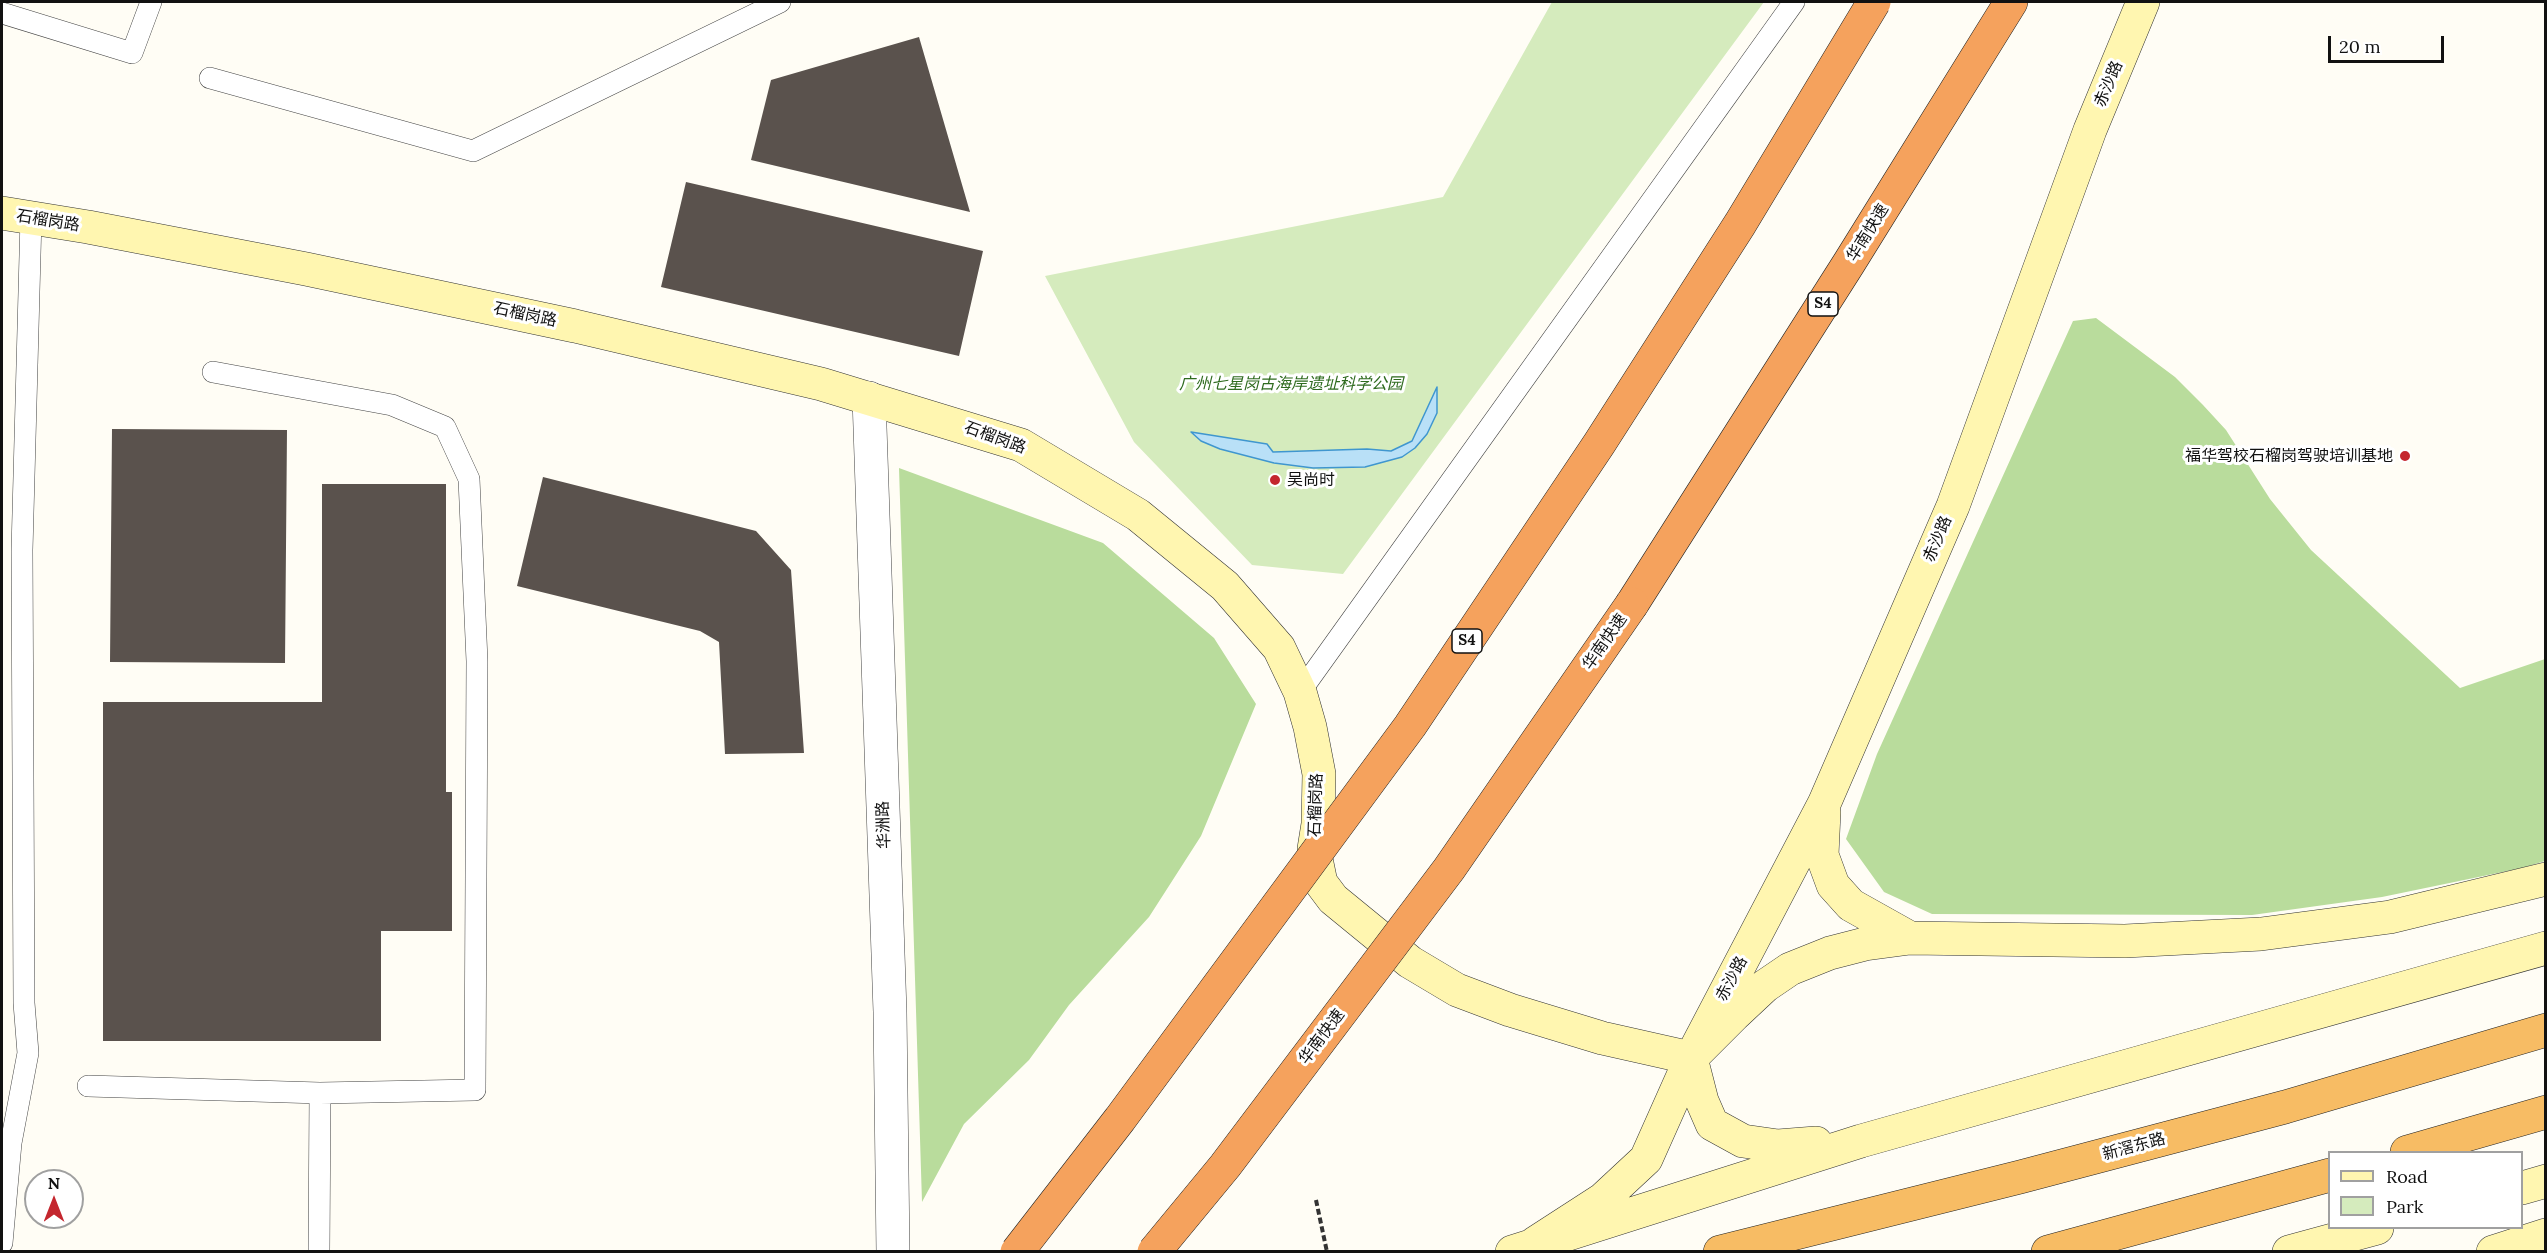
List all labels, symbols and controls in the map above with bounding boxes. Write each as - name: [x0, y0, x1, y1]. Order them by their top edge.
- scale bar: [2331, 24, 2446, 62]
- text: 20 m: [2339, 35, 2381, 58]
- street label: 赤沙路: [2091, 58, 2127, 110]
- street label: 华南快速: [1843, 201, 1893, 265]
- street label: 石榴岗路: [15, 207, 81, 235]
- road number: S4: [1808, 292, 1838, 316]
- street label: 石榴岗路: [492, 299, 558, 331]
- park label: 广州七星岗古海岸遗址科学公园: [1179, 374, 1403, 394]
- street label: 石榴岗路: [962, 418, 1028, 458]
- place label: 福华驾校石榴岗驾驶培训基地: [2185, 446, 2393, 466]
- marker: 福华驾校石榴岗驾驶培训基地: [2398, 449, 2412, 463]
- place label: 吴尚时: [1287, 470, 1335, 490]
- marker: 吴尚时: [1268, 473, 1282, 487]
- street label: 赤沙路: [1920, 513, 1956, 565]
- street label: 华南快速: [1579, 610, 1631, 674]
- road number: S4: [1452, 629, 1482, 653]
- street label: 石榴岗路: [1305, 773, 1327, 837]
- street label: 华洲路: [874, 801, 894, 849]
- street label: 赤沙路: [1712, 953, 1752, 1005]
- street label: 华南快速: [1295, 1006, 1349, 1068]
- street label: 新滘东路: [2101, 1129, 2167, 1165]
- legend: [2328, 1151, 2523, 1229]
- text: Road: [2386, 1165, 2428, 1188]
- north arrow: [24, 1169, 84, 1229]
- text: N: [48, 1173, 60, 1193]
- text: Park: [2386, 1195, 2423, 1218]

